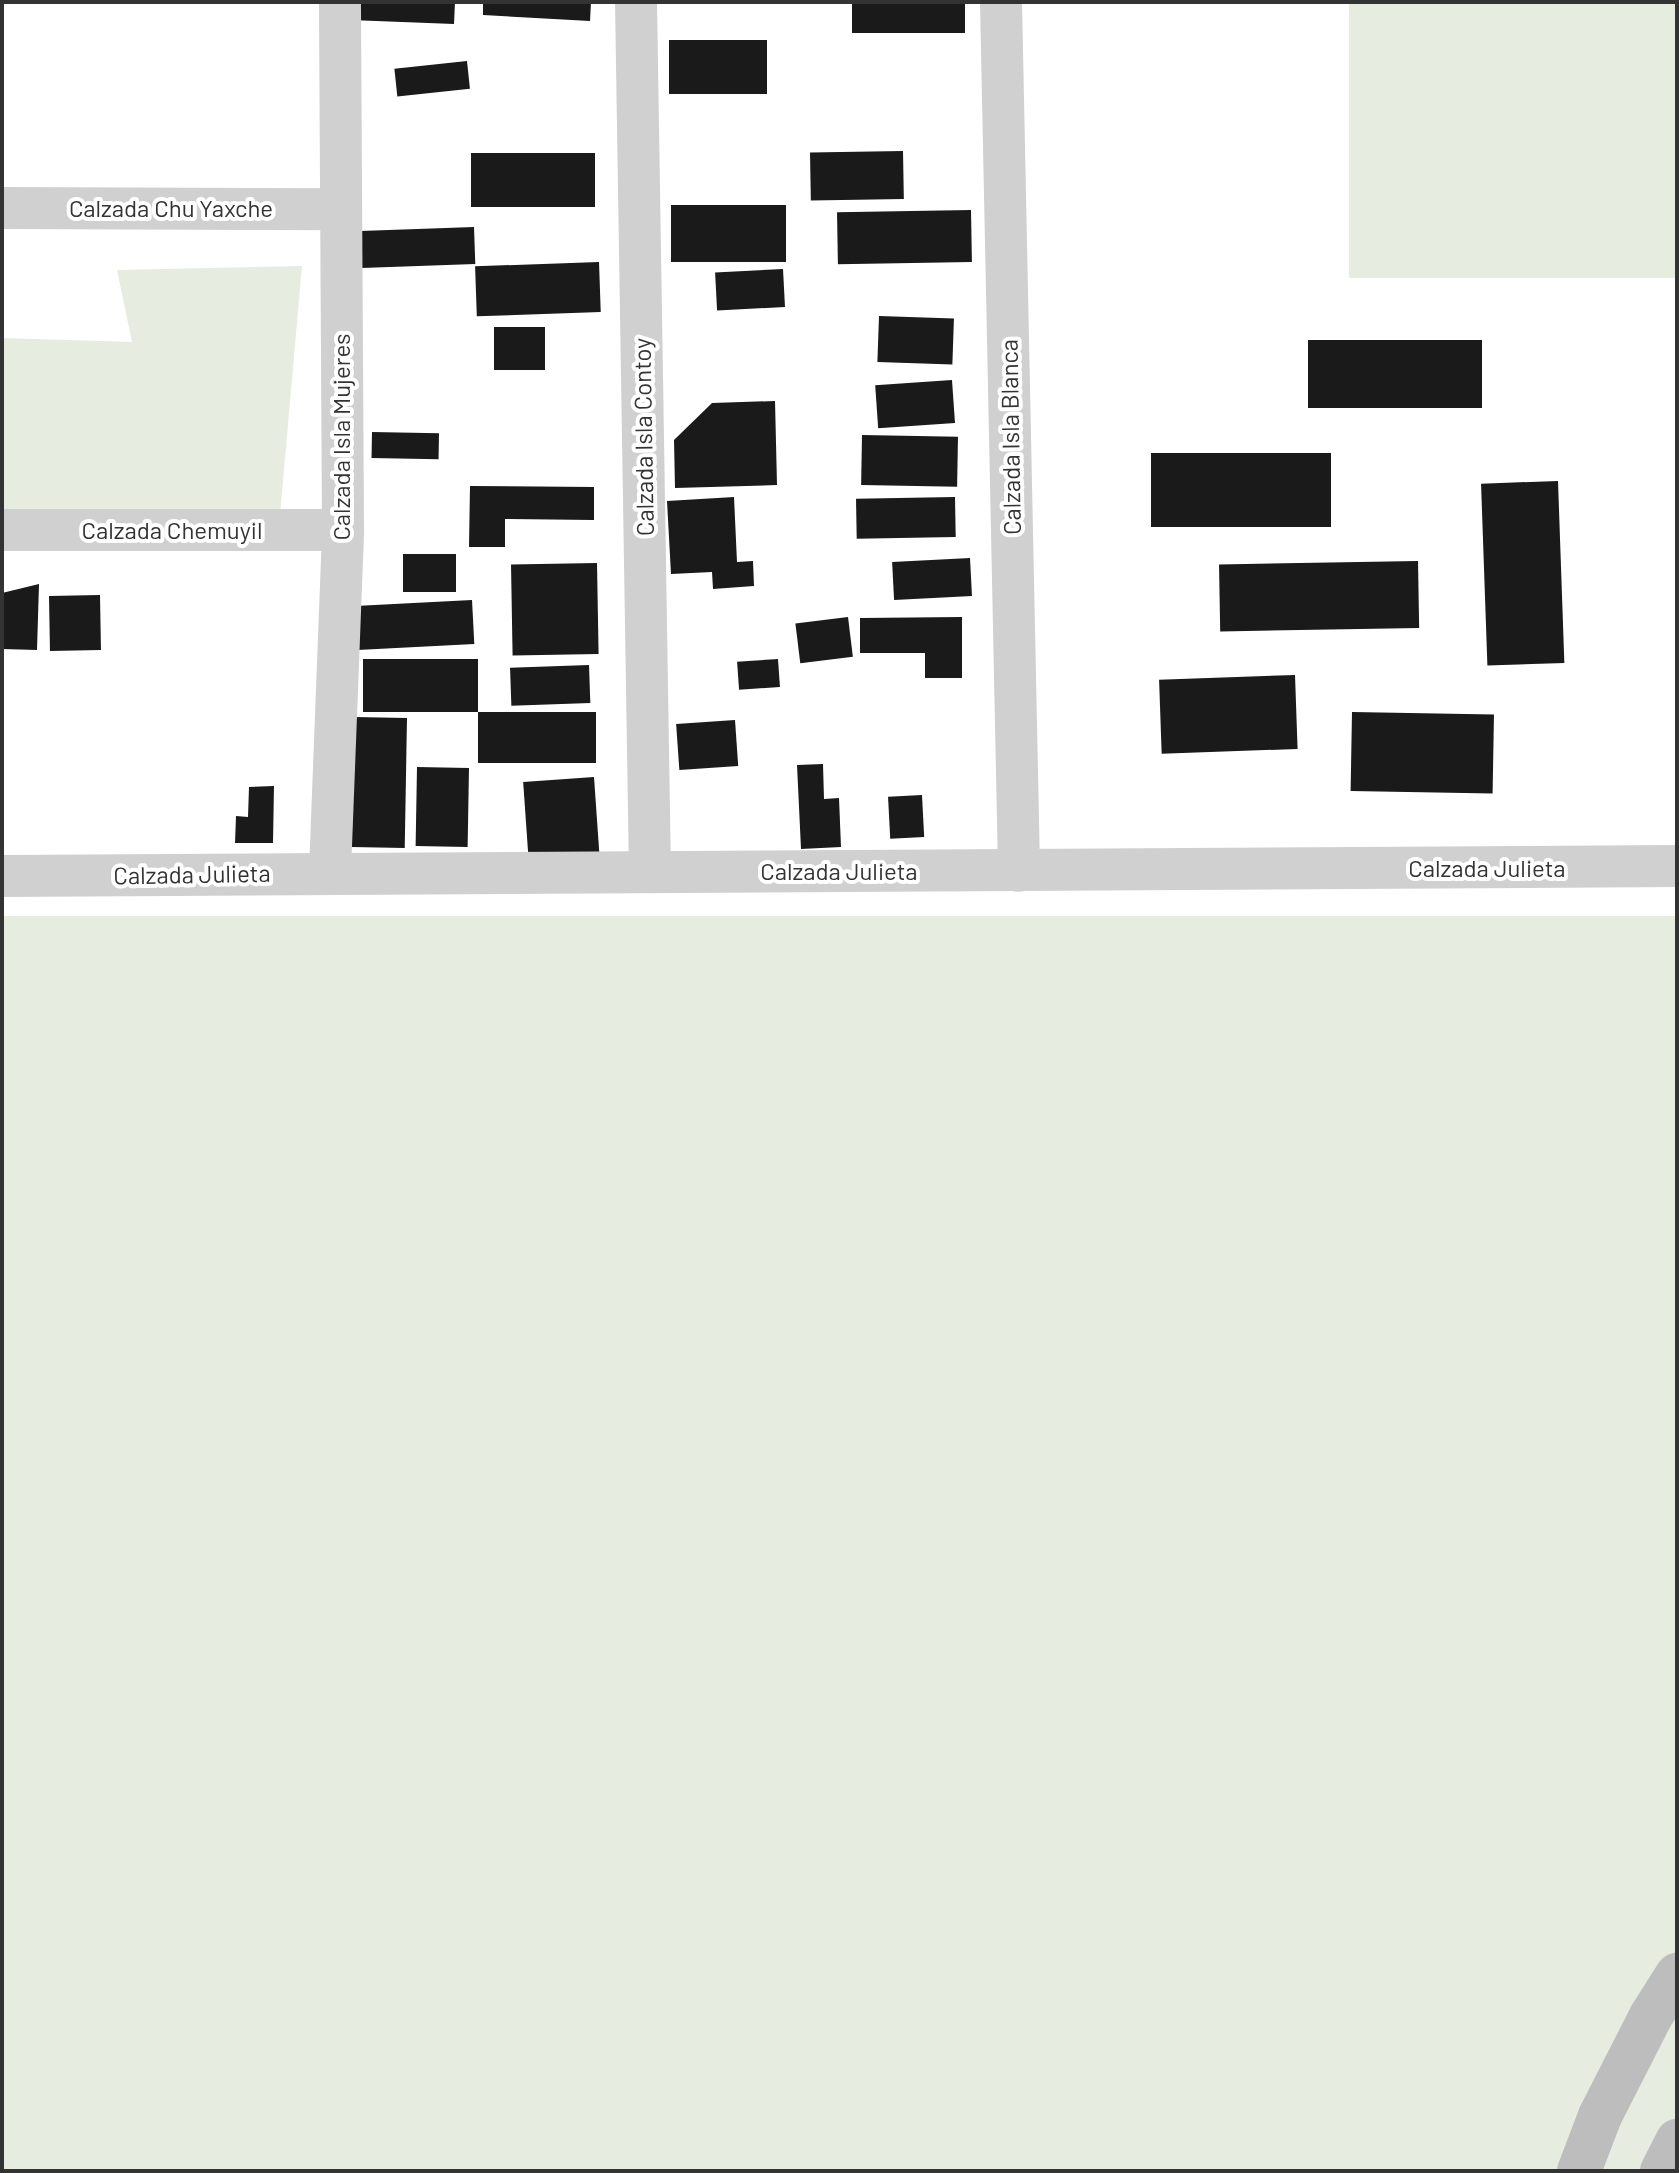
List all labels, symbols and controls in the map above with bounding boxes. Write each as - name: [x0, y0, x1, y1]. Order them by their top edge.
- street label: Calzada Chu Yaxche: [69, 194, 273, 222]
- street label: Calzada Isla Mujeres: [327, 333, 355, 541]
- street label: Calzada Isla Contoy: [627, 338, 659, 536]
- street label: Calzada Isla Blanca: [994, 339, 1026, 535]
- street label: Calzada Chemuyil: [82, 516, 262, 544]
- street label: Calzada Julieta: [1408, 854, 1566, 882]
- street label: Calzada Julieta: [760, 857, 918, 885]
- street label: Calzada Julieta: [113, 858, 271, 890]

